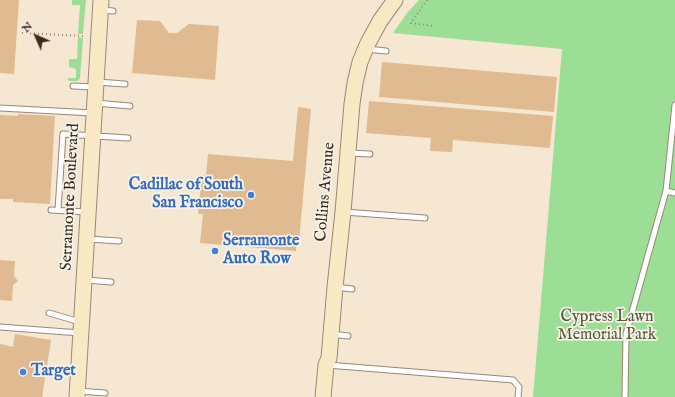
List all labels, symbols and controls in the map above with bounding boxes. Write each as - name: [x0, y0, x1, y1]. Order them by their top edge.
- north arrow: [16, 16, 56, 56]
- text: N: [19, 19, 36, 36]
- street label: Serramonte Boulevard: [58, 123, 84, 271]
- street label: Collins Avenue: [312, 142, 340, 242]
- place label: Cadillac of South San Francisco: [129, 176, 243, 214]
- marker: Cadillac of South San Francisco: [246, 190, 256, 200]
- place label: Serramonte Auto Row: [223, 232, 299, 270]
- marker: Serramonte Auto Row: [210, 246, 220, 256]
- park label: Cypress Lawn Memorial Park: [558, 308, 656, 346]
- place label: Target: [31, 362, 76, 382]
- marker: Target: [18, 367, 28, 377]

